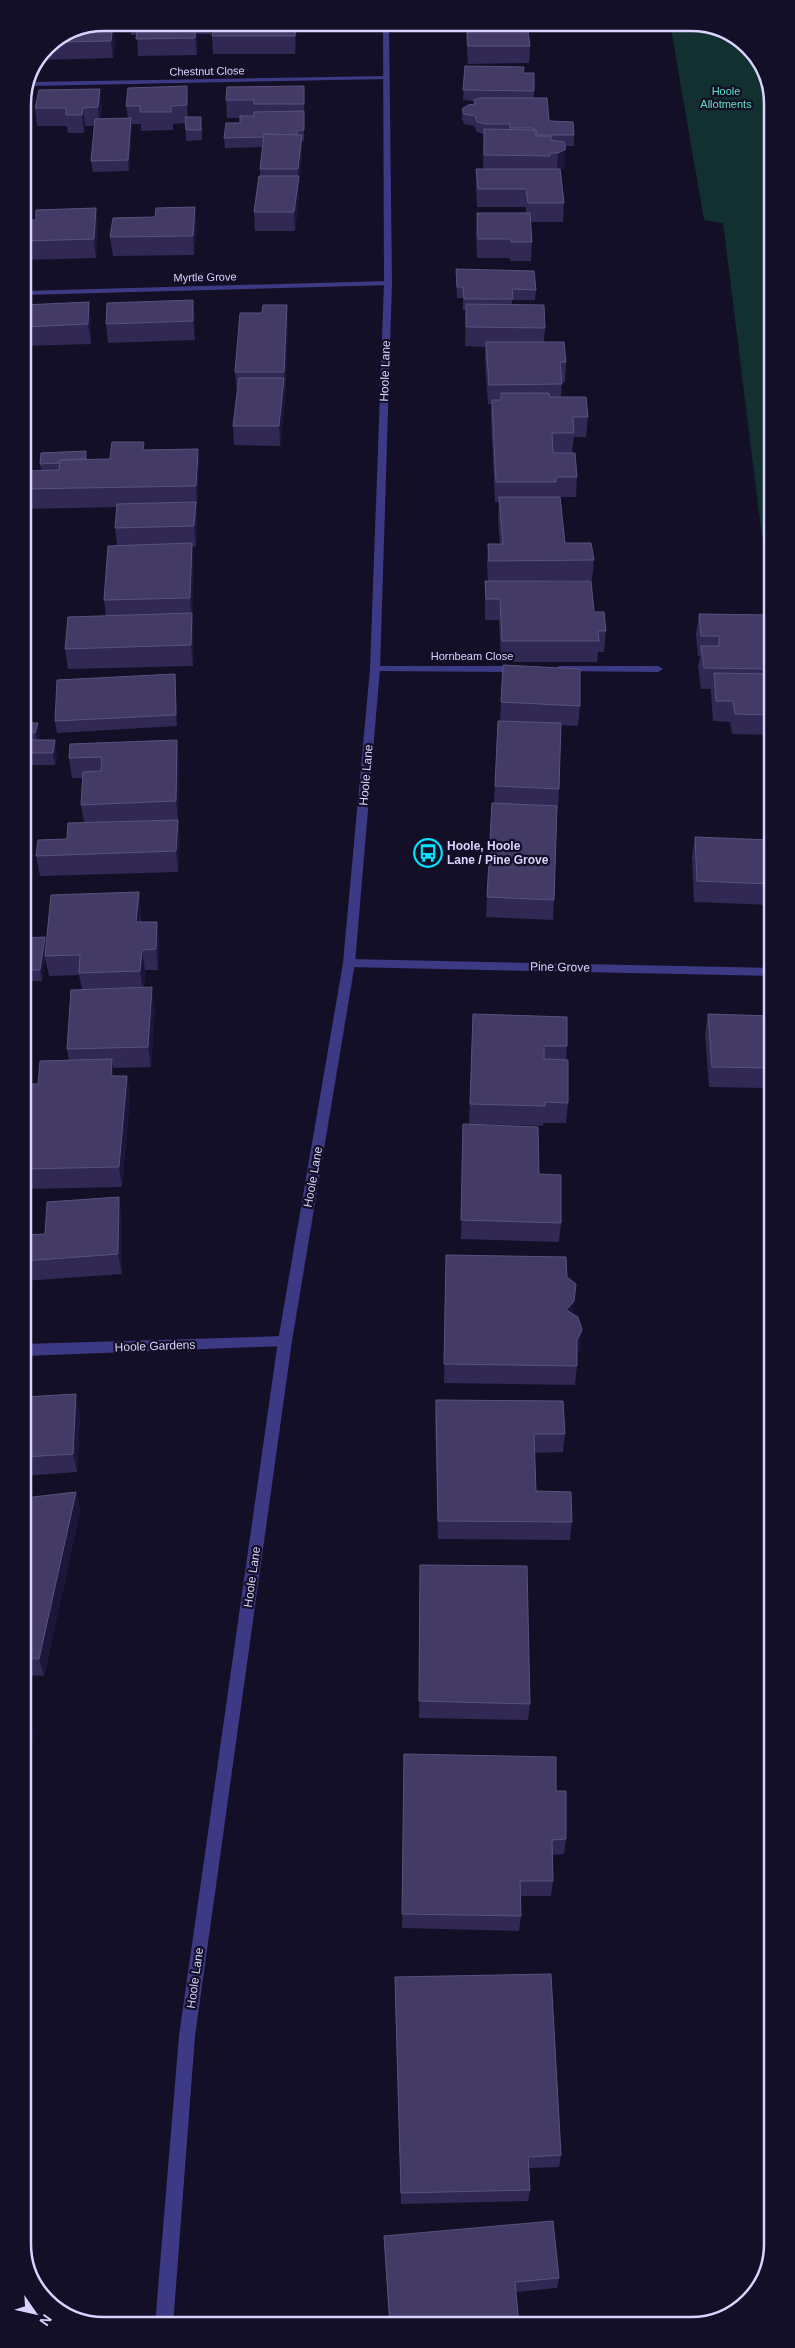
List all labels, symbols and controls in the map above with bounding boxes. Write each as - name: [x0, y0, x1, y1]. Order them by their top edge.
- street label: Chestnut Close: [169, 64, 245, 78]
- park label: Hoole Allotments: [700, 85, 752, 110]
- street label: Myrtle Grove: [173, 270, 237, 284]
- street label: Hoole Lane: [377, 340, 393, 402]
- street label: Hornbeam Close: [431, 650, 513, 662]
- street label: Hoole Lane: [356, 743, 376, 806]
- bus stop icon: Hoole, Hoole Lane / Pine Grove: [413, 838, 443, 868]
- place label: Hoole, Hoole Lane / Pine Grove: [447, 839, 549, 867]
- street label: Pine Grove: [530, 959, 590, 975]
- street label: Hoole Lane: [301, 1145, 325, 1208]
- street label: Hoole Gardens: [114, 1338, 196, 1354]
- street label: Hoole Lane: [241, 1545, 263, 1608]
- street label: Hoole Lane: [184, 1946, 206, 2009]
- north arrow: [10, 2288, 60, 2338]
- text: N: [36, 2312, 55, 2329]

